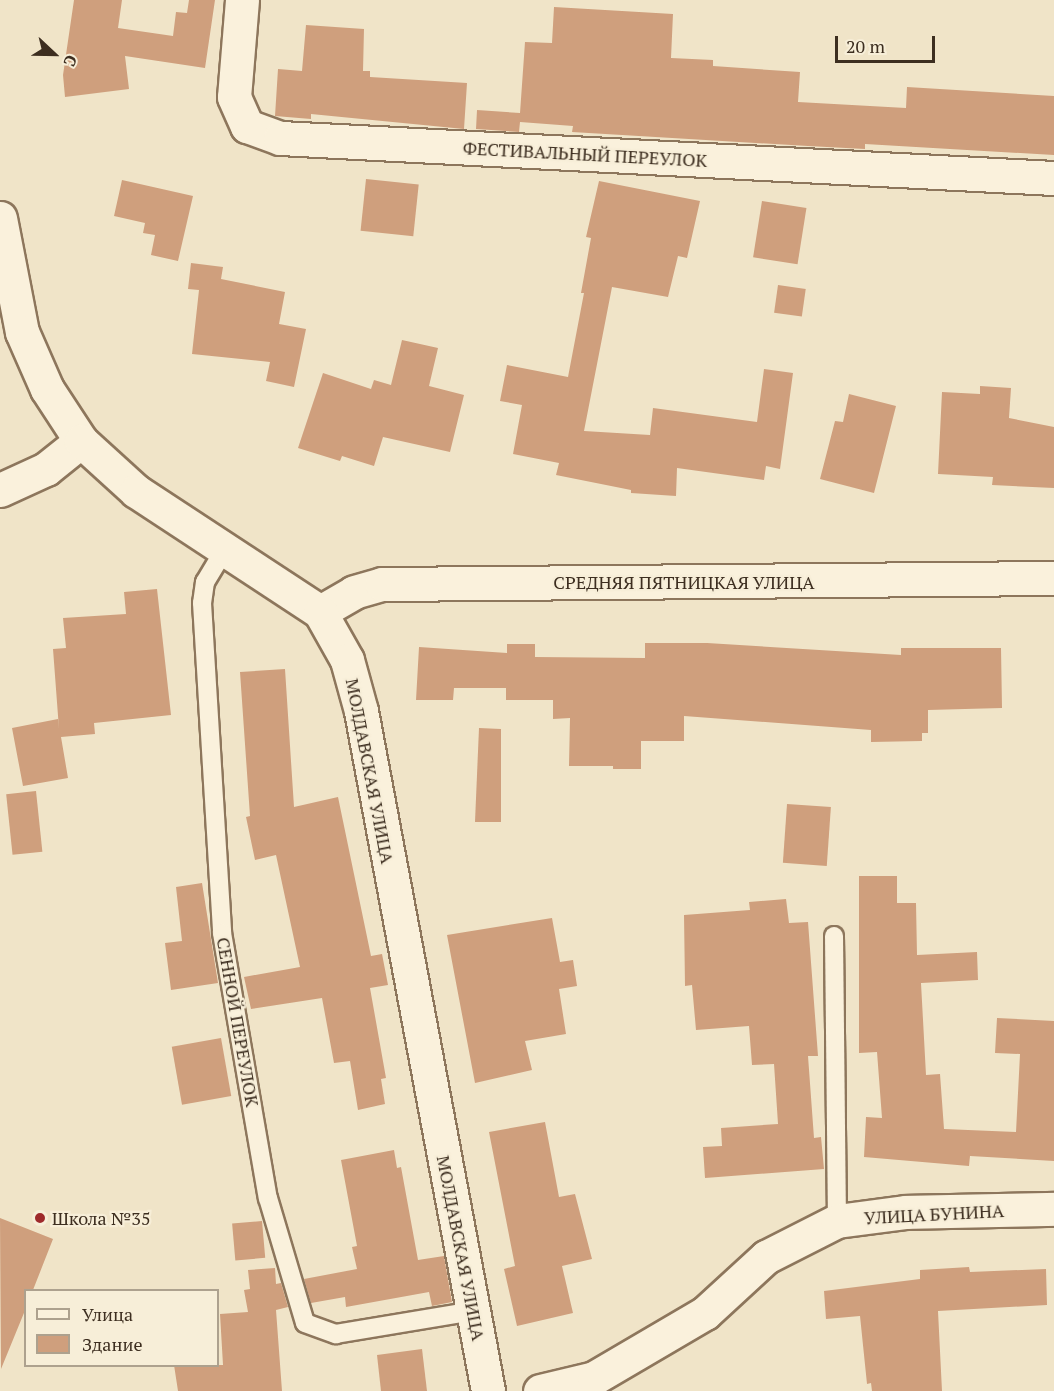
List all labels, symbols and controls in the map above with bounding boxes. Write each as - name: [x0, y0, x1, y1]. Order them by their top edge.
- north arrow: [24, 24, 84, 84]
- scale bar: [838, 24, 938, 62]
- text: 20 m: [846, 34, 885, 58]
- text: С: [59, 52, 83, 70]
- street label: ФЕСТИВАЛЬНЫЙ ПЕРЕУЛОК: [462, 137, 708, 171]
- street label: СРЕДНЯЯ ПЯТНИЦКАЯ УЛИЦА: [553, 571, 815, 593]
- street label: МОЛДАВСКАЯ УЛИЦА: [341, 676, 399, 866]
- street label: СЕННОЙ ПЕРЕУЛОК: [212, 936, 264, 1108]
- street label: МОЛДАВСКАЯ УЛИЦА: [432, 1153, 490, 1343]
- street label: УЛИЦА БУНИНА: [863, 1200, 1005, 1228]
- place label: Школа №35: [52, 1207, 150, 1229]
- marker: Школа №35: [33, 1211, 47, 1225]
- legend: [24, 1289, 219, 1367]
- text: Улица: [82, 1302, 133, 1326]
- text: Здание: [82, 1332, 142, 1356]

